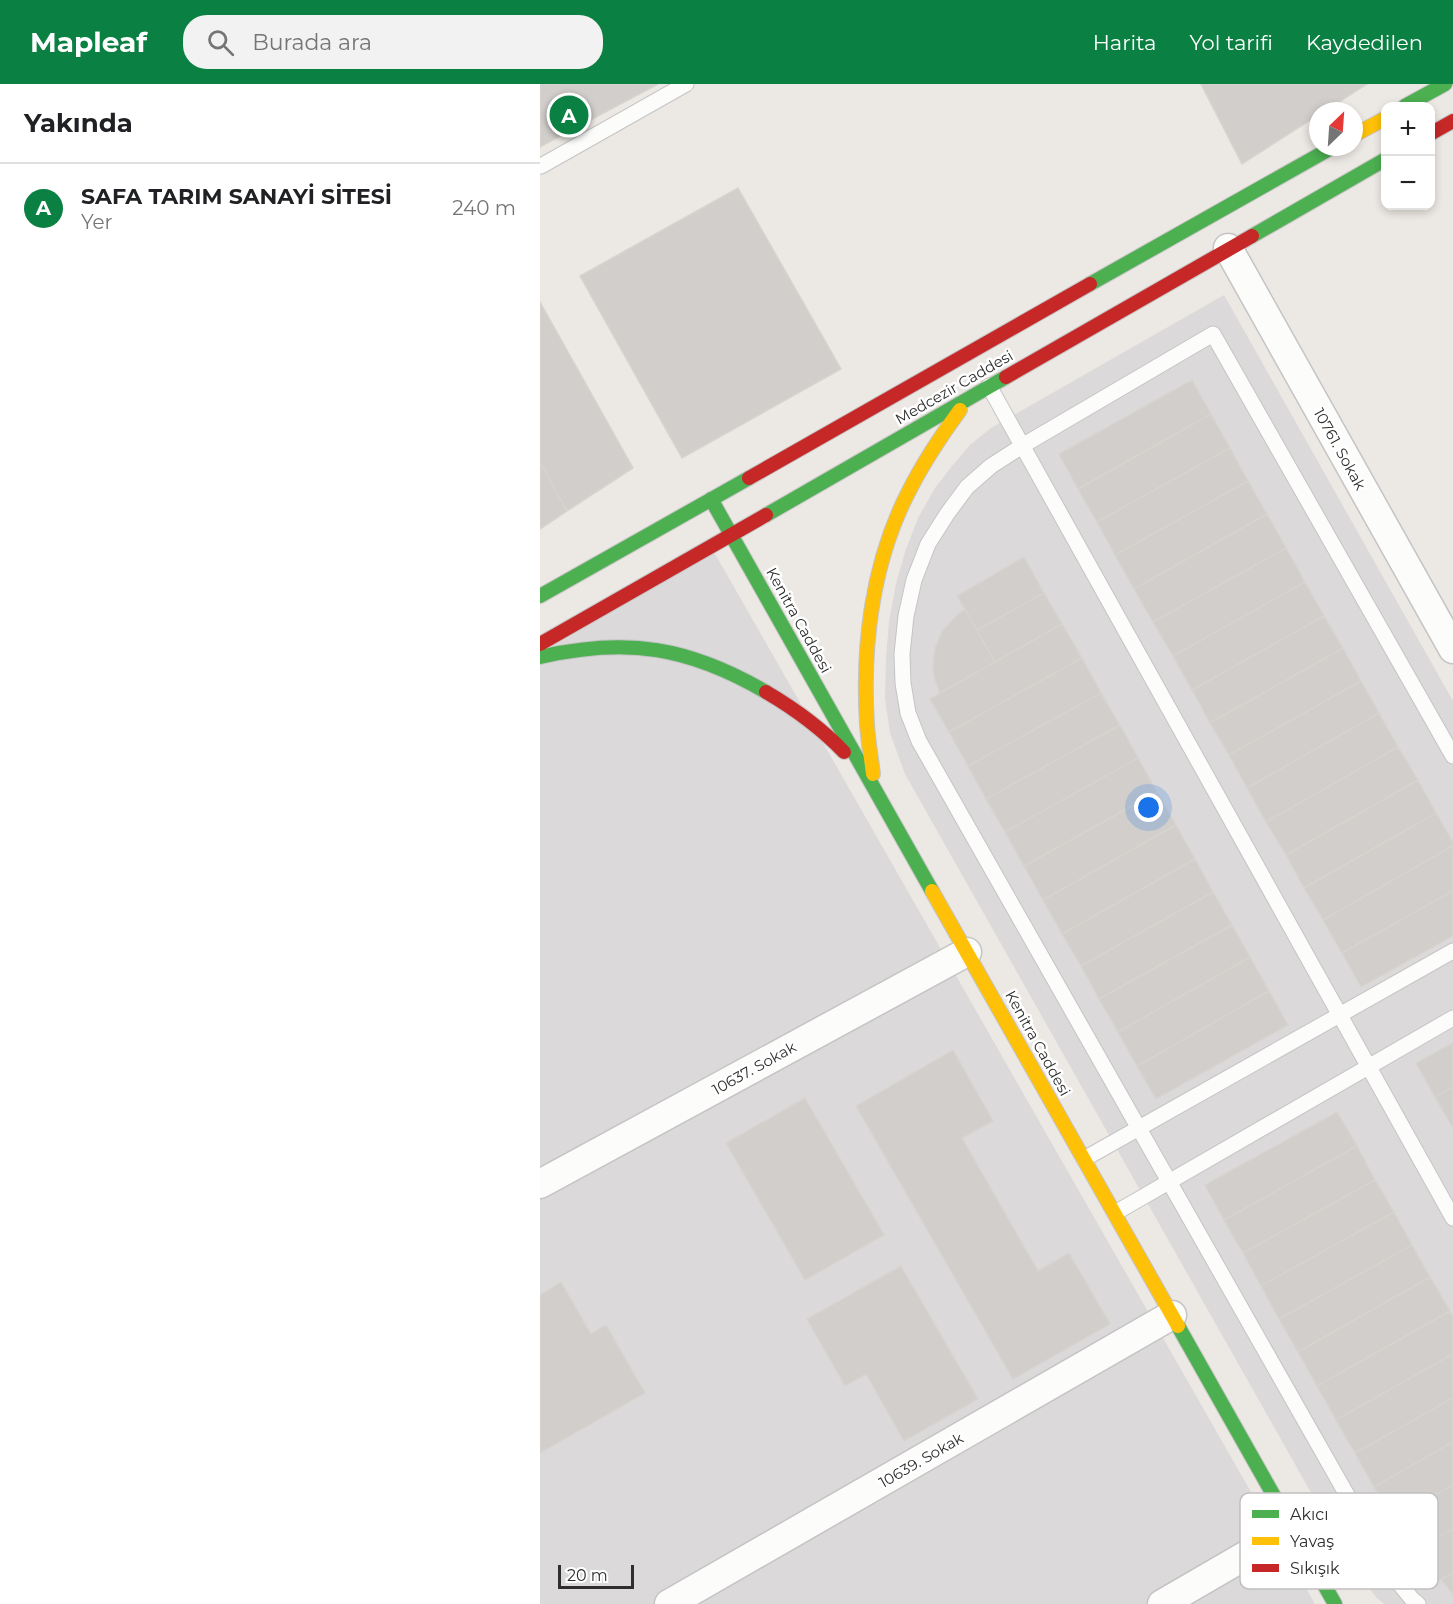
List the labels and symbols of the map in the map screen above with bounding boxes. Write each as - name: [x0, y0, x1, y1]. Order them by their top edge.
- pin: A: [549, 93, 588, 138]
- north arrow: [1309, 102, 1363, 156]
- street label: Medcezir Caddesi: [892, 346, 1016, 428]
- street label: 10761. Sokak: [1310, 405, 1370, 493]
- street label: Kenitra Caddesi: [762, 564, 836, 676]
- your location: [1134, 793, 1163, 822]
- street label: Kenitra Caddesi: [1001, 987, 1075, 1099]
- street label: 10637. Sokak: [709, 1037, 799, 1099]
- street label: 10639. Sokak: [875, 1428, 967, 1492]
- legend: [1240, 1493, 1438, 1589]
- text: Akıcı: [1290, 1505, 1329, 1524]
- text: Yavaş: [1290, 1532, 1334, 1551]
- text: Sıkışık: [1290, 1559, 1340, 1578]
- scale bar: [558, 1562, 634, 1590]

